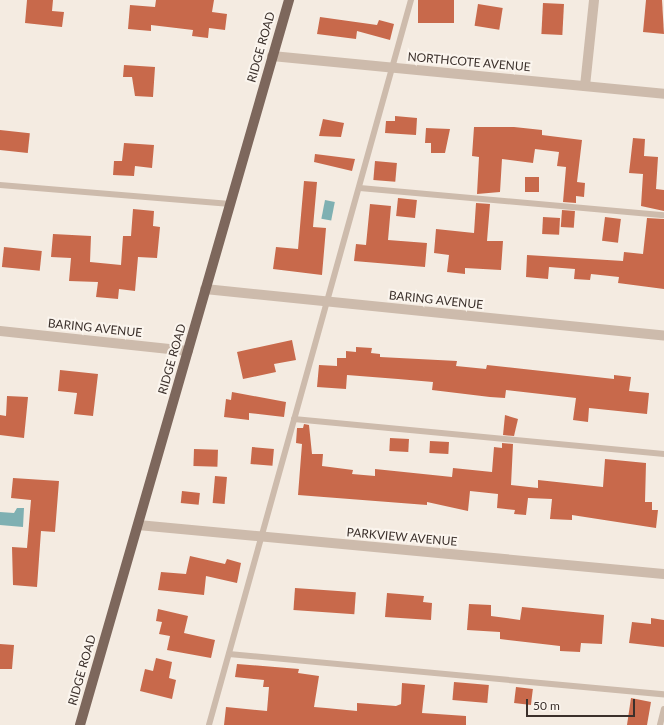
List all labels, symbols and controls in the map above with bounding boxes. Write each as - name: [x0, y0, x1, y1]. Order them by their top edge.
- street label: RIDGE ROAD: [244, 10, 278, 84]
- street label: NORTHCOTE AVENUE: [407, 49, 531, 75]
- street label: BARING AVENUE: [388, 288, 484, 312]
- street label: BARING AVENUE: [47, 316, 143, 340]
- street label: RIDGE ROAD: [155, 322, 189, 396]
- street label: PARKVIEW AVENUE: [346, 525, 458, 549]
- street label: RIDGE ROAD: [65, 633, 99, 707]
- scale bar: [528, 691, 637, 717]
- text: 50 m: [533, 698, 560, 713]

